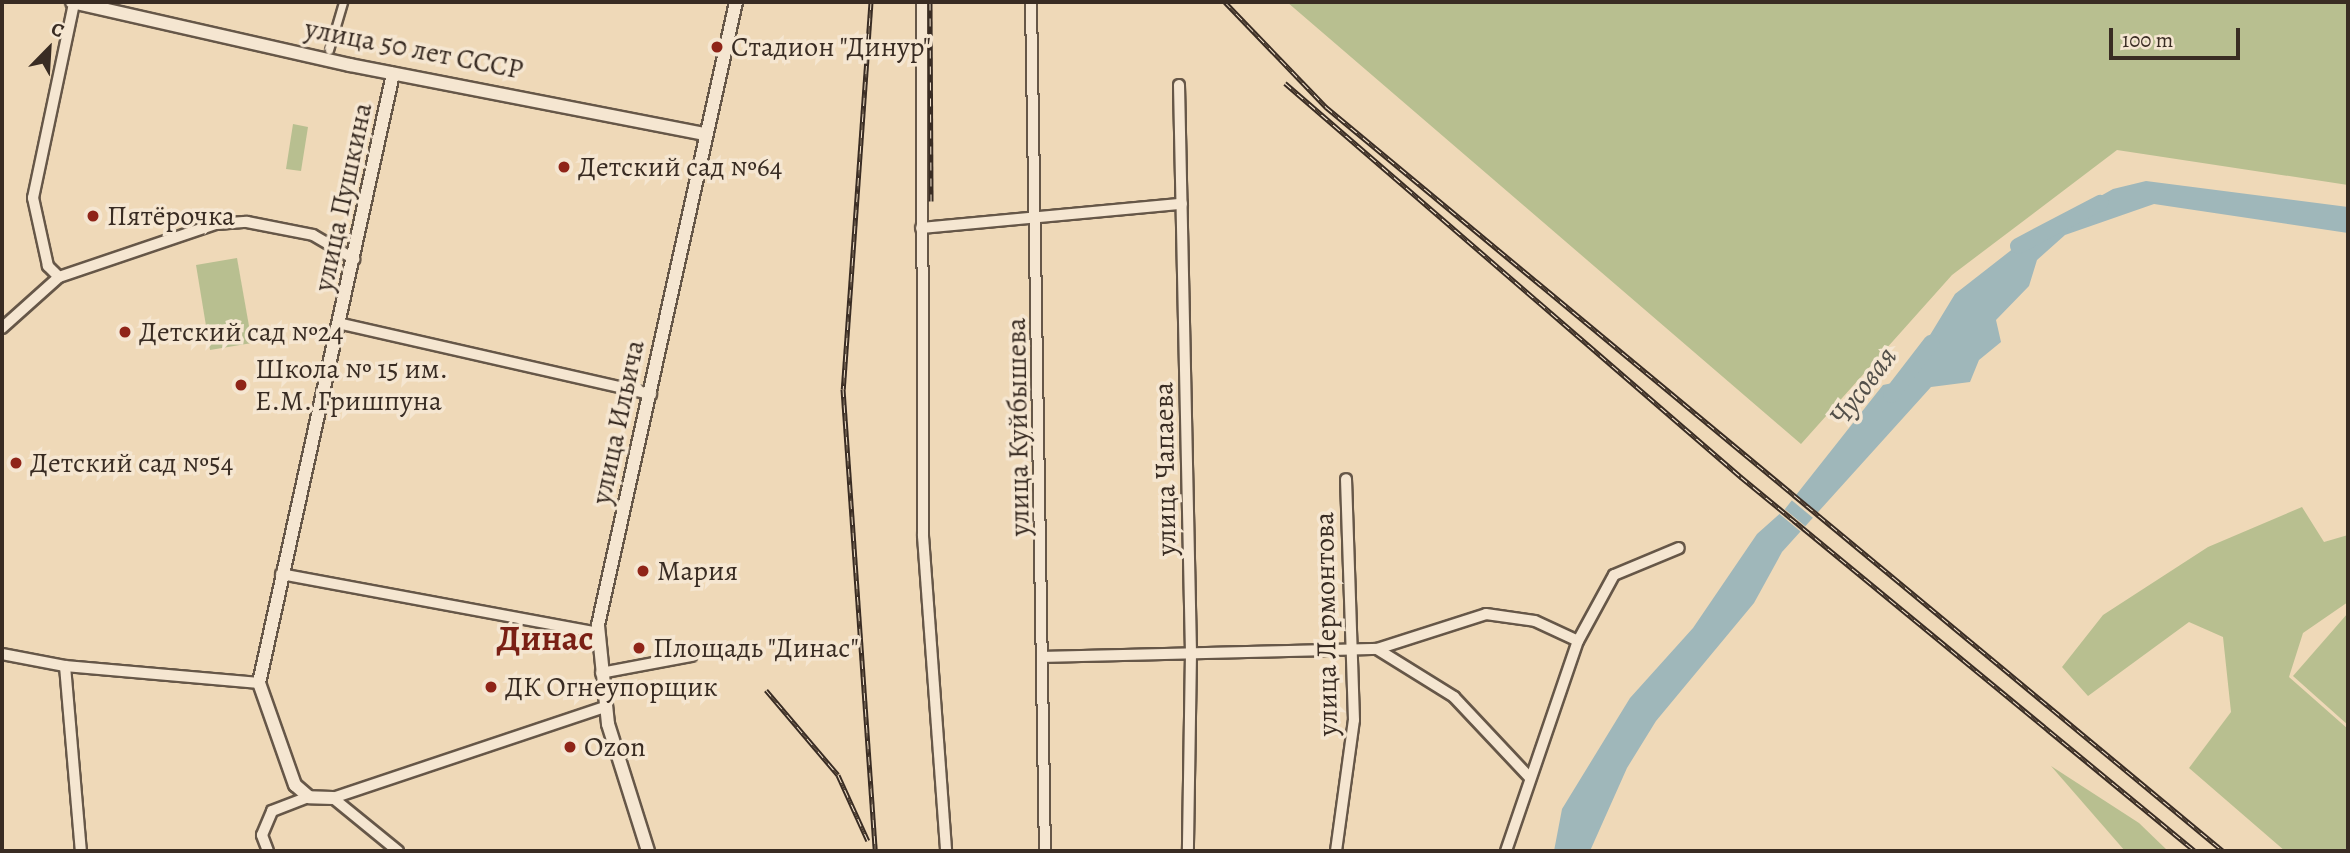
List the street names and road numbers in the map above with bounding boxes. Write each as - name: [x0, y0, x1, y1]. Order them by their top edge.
- street label: улица 50 лет СССР: [302, 11, 526, 87]
- street label: улица Пушкина: [307, 100, 379, 294]
- street label: улица Куйбышева: [999, 318, 1037, 536]
- street label: улица Ильича: [584, 337, 652, 507]
- street label: улица Чапаева: [1147, 382, 1183, 556]
- street label: улица Лермонтова: [1307, 512, 1345, 736]

